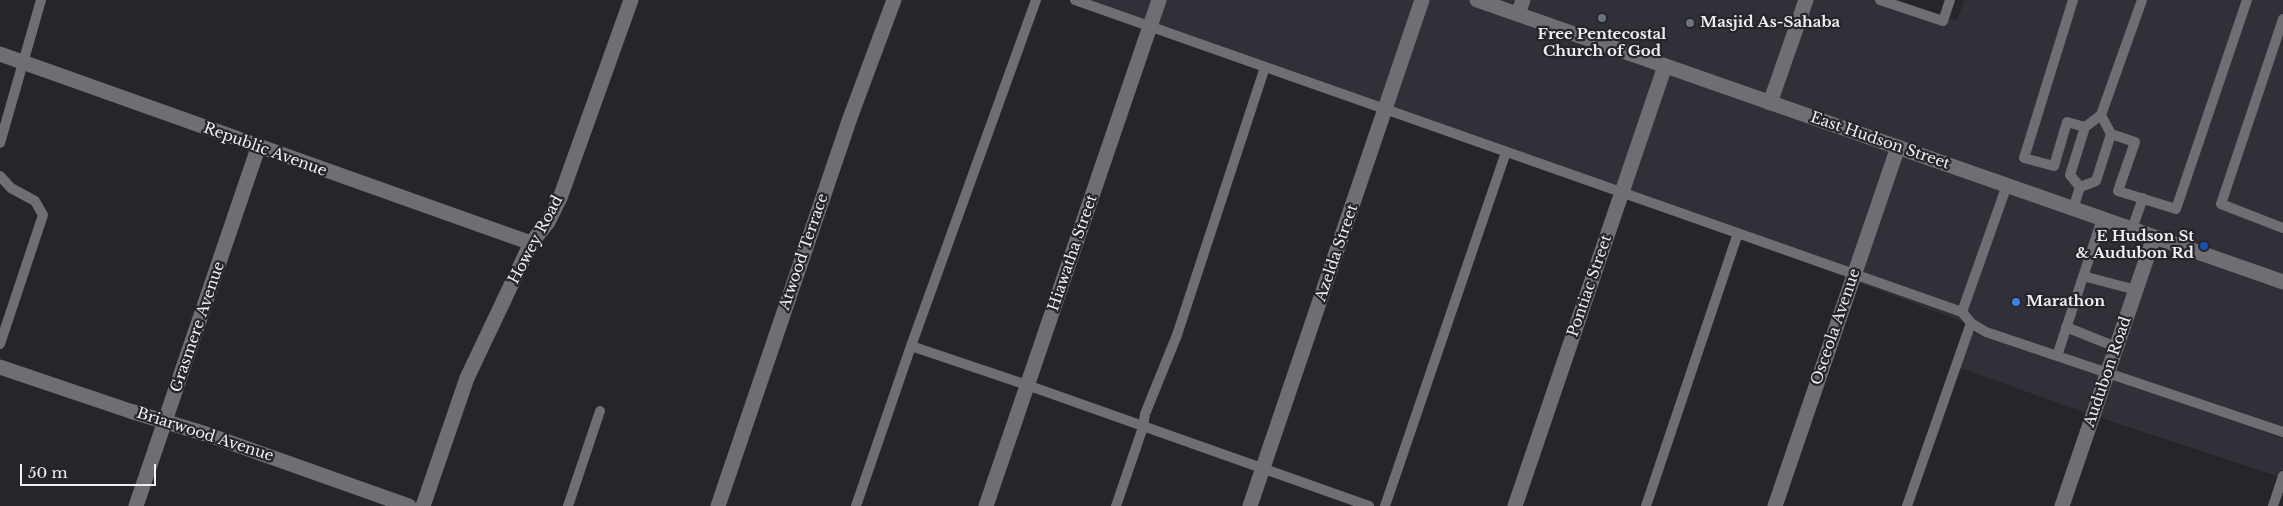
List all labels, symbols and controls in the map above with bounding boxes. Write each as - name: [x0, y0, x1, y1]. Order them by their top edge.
- marker: Free Pentecostal Church of God: [1596, 12, 1608, 24]
- place label: Masjid As-Sahaba: [1700, 14, 1840, 32]
- marker: Masjid As-Sahaba: [1684, 17, 1696, 29]
- place label: Free Pentecostal Church of God: [1538, 26, 1666, 61]
- street label: East Hudson Street: [1808, 109, 1952, 173]
- street label: Republic Avenue: [201, 119, 329, 181]
- street label: Atwood Terrace: [776, 191, 832, 313]
- street label: Howey Road: [505, 193, 567, 287]
- street label: Hiawatha Street: [1045, 193, 1101, 313]
- street label: Azelda Street: [1312, 202, 1362, 304]
- place label: E Hudson St & Audubon Rd: [2076, 228, 2194, 263]
- street label: Pontiac Street: [1564, 233, 1616, 339]
- marker: E Hudson St & Audubon Rd: [2198, 240, 2210, 252]
- street label: Grasmere Avenue: [167, 259, 229, 395]
- street label: Osceola Avenue: [1808, 266, 1864, 388]
- place label: Marathon: [2026, 293, 2105, 311]
- marker: Marathon: [2010, 296, 2022, 308]
- street label: Audubon Road: [2081, 314, 2135, 430]
- street label: Briarwood Avenue: [134, 404, 276, 466]
- scale bar: [22, 454, 159, 486]
- text: 50 m: [28, 463, 68, 482]

